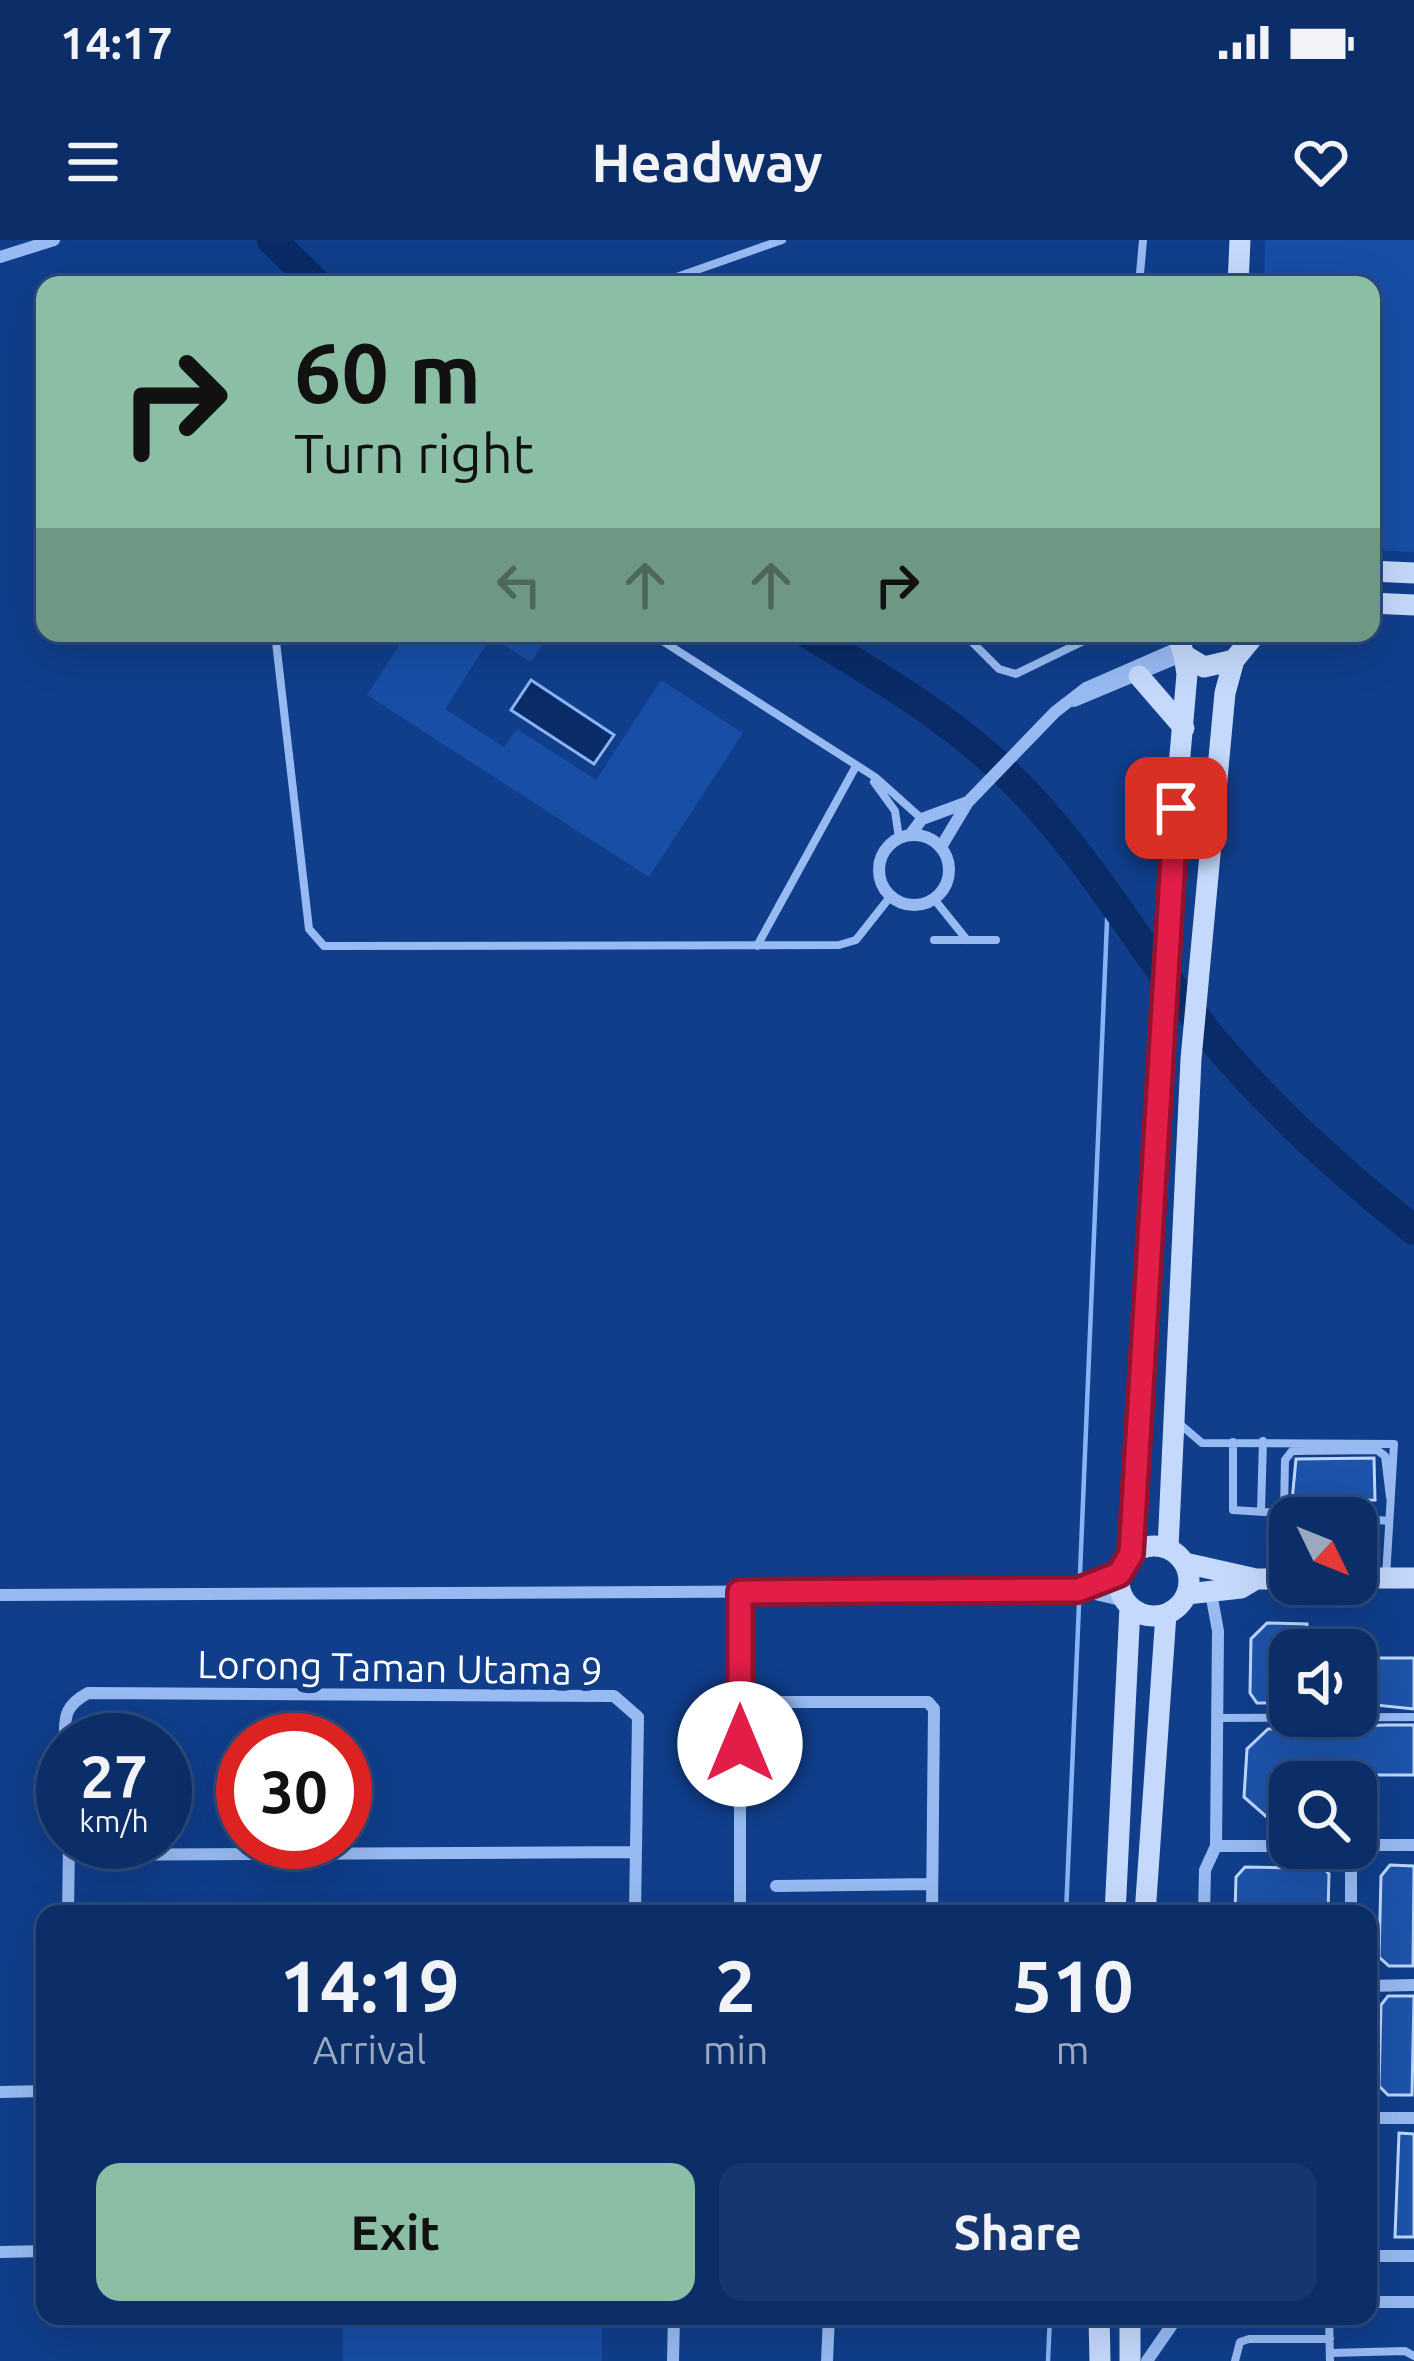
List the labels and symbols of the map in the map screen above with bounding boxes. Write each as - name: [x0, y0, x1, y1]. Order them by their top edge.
- pin: [1125, 757, 1227, 859]
- north arrow: [1269, 1497, 1377, 1605]
- street label: Lorong Taman Utama 9: [197, 1642, 603, 1692]
- position arrow: [677, 1681, 803, 1807]
- speed limit sign: 30: [216, 1713, 372, 1869]

